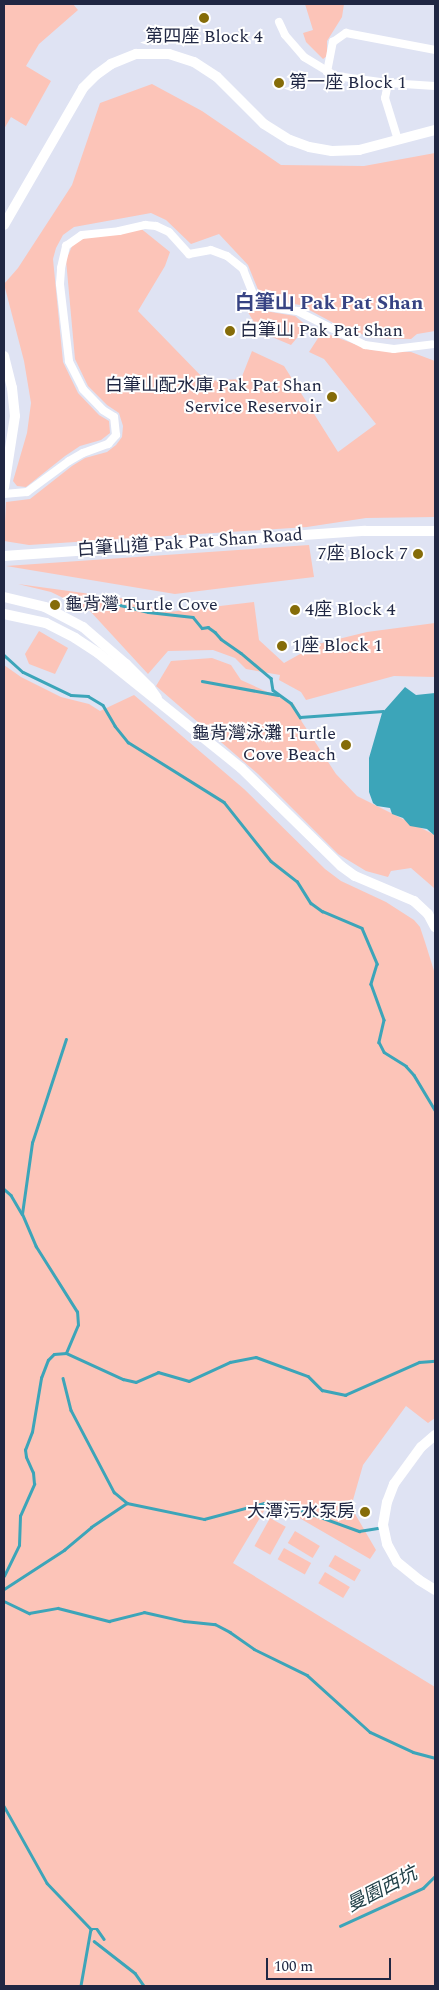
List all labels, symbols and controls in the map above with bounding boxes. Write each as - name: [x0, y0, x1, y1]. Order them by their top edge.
- marker: 第四座 Block 4: [198, 12, 210, 24]
- place label: 第四座 Block 4: [145, 26, 263, 48]
- place label: 第一座 Block 1: [289, 72, 406, 94]
- marker: 第一座 Block 1: [273, 77, 285, 89]
- district label: 白筆山 Pak Pat Shan: [235, 291, 423, 315]
- place label: 白筆山 Pak Pat Shan: [240, 320, 403, 342]
- marker: 白筆山 Pak Pat Shan: [224, 325, 236, 337]
- place label: 白筆山配水庫 Pak Pat Shan Service Reservoir: [105, 376, 322, 418]
- marker: 白筆山配水庫 Pak Pat Shan Service Reservoir: [326, 391, 338, 403]
- street label: 白筆山道 Pak Pat Shan Road: [77, 524, 303, 562]
- place label: 7座 Block 7: [318, 543, 408, 565]
- marker: 7座 Block 7: [412, 548, 424, 560]
- place label: 龜背灣 Turtle Cove: [65, 594, 218, 616]
- marker: 龜背灣 Turtle Cove: [49, 599, 61, 611]
- place label: 4座 Block 4: [305, 599, 395, 621]
- marker: 4座 Block 4: [289, 604, 301, 616]
- place label: 1座 Block 1: [292, 635, 382, 657]
- marker: 1座 Block 1: [276, 640, 288, 652]
- place label: 龜背灣泳灘 Turtle Cove Beach: [192, 724, 336, 766]
- marker: 龜背灣泳灘 Turtle Cove Beach: [340, 739, 352, 751]
- place label: 大潭污水泵房: [247, 1501, 355, 1523]
- marker: 大潭污水泵房: [359, 1506, 371, 1518]
- water label: 曼園西坑: [343, 1863, 421, 1917]
- scale bar: [269, 1948, 394, 1980]
- text: 100 m: [274, 1955, 313, 1978]

